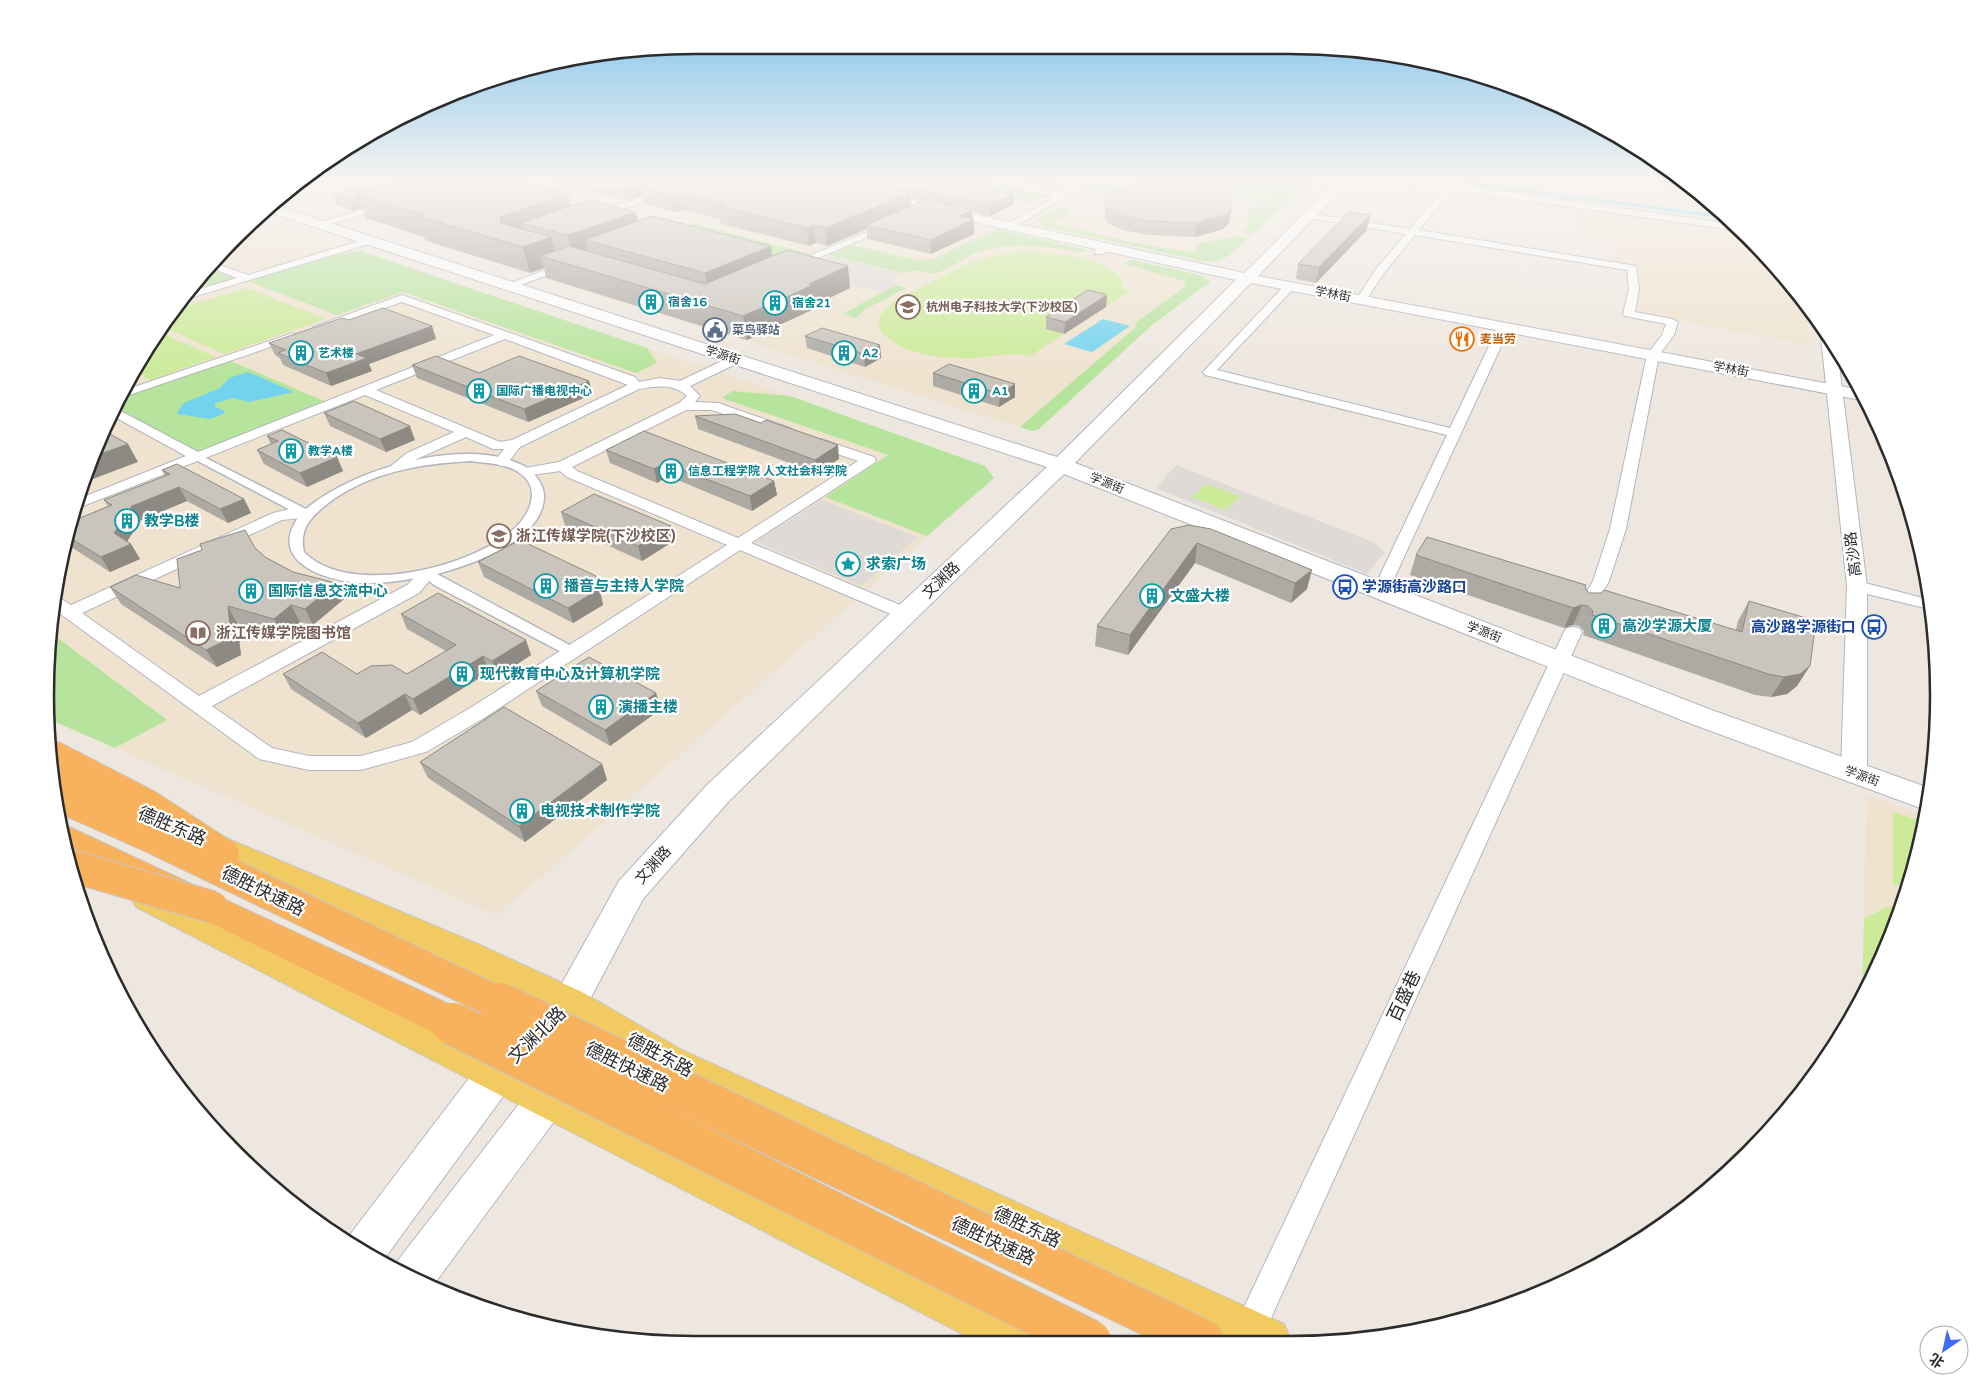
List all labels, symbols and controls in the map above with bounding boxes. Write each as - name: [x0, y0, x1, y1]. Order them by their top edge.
- street label: 学林街: [1314, 284, 1352, 304]
- building icon: 宿舍16: [638, 289, 664, 315]
- building icon: 宿舍21: [762, 290, 788, 316]
- school or university icon: 杭州电子科技大学(下沙校区): [895, 294, 921, 320]
- place label: 宿舍16: [668, 295, 708, 309]
- place label: 宿舍21: [792, 296, 831, 310]
- place label: 杭州电子科技大学(下沙校区): [926, 300, 1078, 314]
- public building icon: 菜鸟驿站: [702, 317, 728, 343]
- place label: 菜鸟驿站: [732, 323, 780, 337]
- restaurant icon: 麦当劳: [1449, 326, 1475, 352]
- place label: 麦当劳: [1480, 332, 1516, 346]
- building icon: 艺术楼: [288, 340, 314, 366]
- building icon: A2: [831, 340, 857, 366]
- street label: 学源街: [704, 343, 742, 367]
- place label: 艺术楼: [318, 346, 354, 360]
- place label: A2: [862, 346, 879, 360]
- street label: 学林街: [1712, 359, 1750, 379]
- building icon: 国际广播电视中心: [466, 378, 492, 404]
- building icon: A1: [961, 378, 987, 404]
- place label: 国际广播电视中心: [496, 384, 592, 398]
- place label: A1: [992, 384, 1009, 398]
- building icon: 教学A楼: [278, 438, 304, 464]
- place label: 教学A楼: [308, 444, 353, 458]
- building icon: 信息工程学院 人文社会科学院: [658, 458, 684, 484]
- place label: 信息工程学院 人文社会科学院: [688, 464, 847, 478]
- street label: 学源街: [1088, 470, 1126, 496]
- building icon: 教学B楼: [114, 508, 140, 534]
- place label: 教学B楼: [144, 512, 199, 530]
- school or university icon: 浙江传媒学院(下沙校区): [486, 523, 512, 549]
- place label: 浙江传媒学院(下沙校区): [516, 527, 676, 545]
- street label: 高沙路: [1841, 531, 1865, 577]
- place icon: 求索广场: [835, 551, 861, 577]
- place label: 求索广场: [866, 555, 926, 573]
- street label: 文渊路: [919, 558, 963, 602]
- building icon: 播音与主持人学院: [533, 573, 559, 599]
- bus stop icon: 学源街高沙路口: [1332, 574, 1358, 600]
- place label: 播音与主持人学院: [564, 577, 684, 595]
- building icon: 国际信息交流中心: [238, 578, 264, 604]
- place label: 学源街高沙路口: [1362, 578, 1467, 596]
- place label: 国际信息交流中心: [268, 582, 388, 600]
- building icon: 文盛大楼: [1139, 583, 1165, 609]
- place label: 文盛大楼: [1170, 587, 1230, 605]
- building icon: 高沙学源大厦: [1591, 613, 1617, 639]
- bus stop icon: 高沙路学源街口: [1861, 614, 1887, 640]
- place label: 高沙学源大厦: [1622, 617, 1712, 635]
- place label: 高沙路学源街口: [1751, 618, 1856, 636]
- street label: 学源街: [1465, 619, 1503, 645]
- library icon: 浙江传媒学院图书馆: [185, 620, 211, 646]
- place label: 浙江传媒学院图书馆: [216, 624, 351, 642]
- building icon: 现代教育中心及计算机学院: [449, 661, 475, 687]
- place label: 现代教育中心及计算机学院: [480, 665, 660, 683]
- building icon: 演播主楼: [588, 694, 614, 720]
- place label: 演播主楼: [618, 698, 678, 716]
- street label: 学源街: [1843, 763, 1881, 789]
- building icon: 电视技术制作学院: [509, 798, 535, 824]
- street label: 德胜东路: [135, 802, 209, 850]
- place label: 电视技术制作学院: [540, 802, 660, 820]
- street label: 文渊路: [631, 842, 675, 888]
- street label: 德胜快速路: [218, 861, 308, 921]
- street label: 百盛巷: [1383, 967, 1425, 1025]
- street label: 文渊北路: [503, 1002, 571, 1068]
- street label: 德胜东路: [623, 1028, 697, 1082]
- street label: 德胜快速路: [582, 1037, 672, 1097]
- street label: 德胜东路: [990, 1202, 1064, 1252]
- street label: 德胜快速路: [948, 1212, 1038, 1270]
- north arrow: [1919, 1325, 1969, 1375]
- text: 北: [1926, 1349, 1948, 1371]

